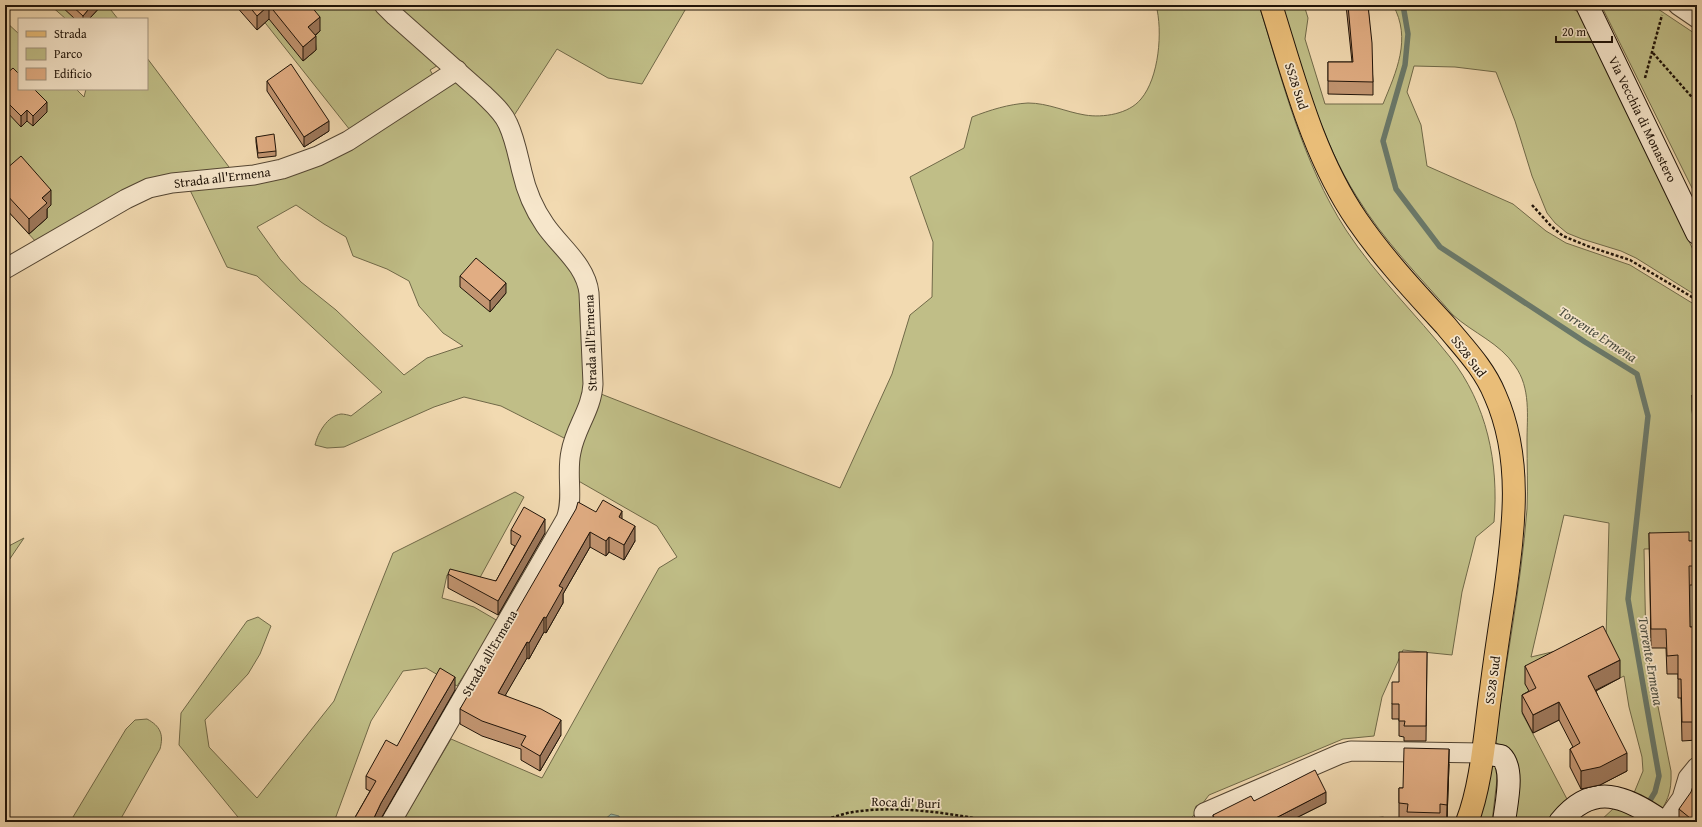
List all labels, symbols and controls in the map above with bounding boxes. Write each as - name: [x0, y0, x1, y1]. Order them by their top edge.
- legend: [18, 18, 148, 90]
- scale bar: [1556, 18, 1612, 44]
- text: 20 m: [1562, 23, 1586, 40]
- text: Strada: [54, 25, 87, 42]
- text: Parco: [54, 45, 82, 62]
- street label: Via Vecchia di Monastero: [1604, 53, 1682, 186]
- street label: SS28 Sud: [1280, 60, 1313, 112]
- text: Edificio: [54, 65, 92, 82]
- street label: Strada all'Ermena: [173, 162, 272, 193]
- street label: Strada all'Ermena: [579, 293, 602, 392]
- water label: Torrente Ermena: [1555, 301, 1642, 367]
- street label: SS28 Sud: [1446, 331, 1491, 381]
- street label: Strada all'Ermena: [457, 606, 522, 700]
- water label: Torrente Ermena: [1633, 615, 1669, 708]
- street label: SS28 Sud: [1480, 655, 1505, 705]
- street label: Roca di' Buri: [871, 792, 941, 813]

